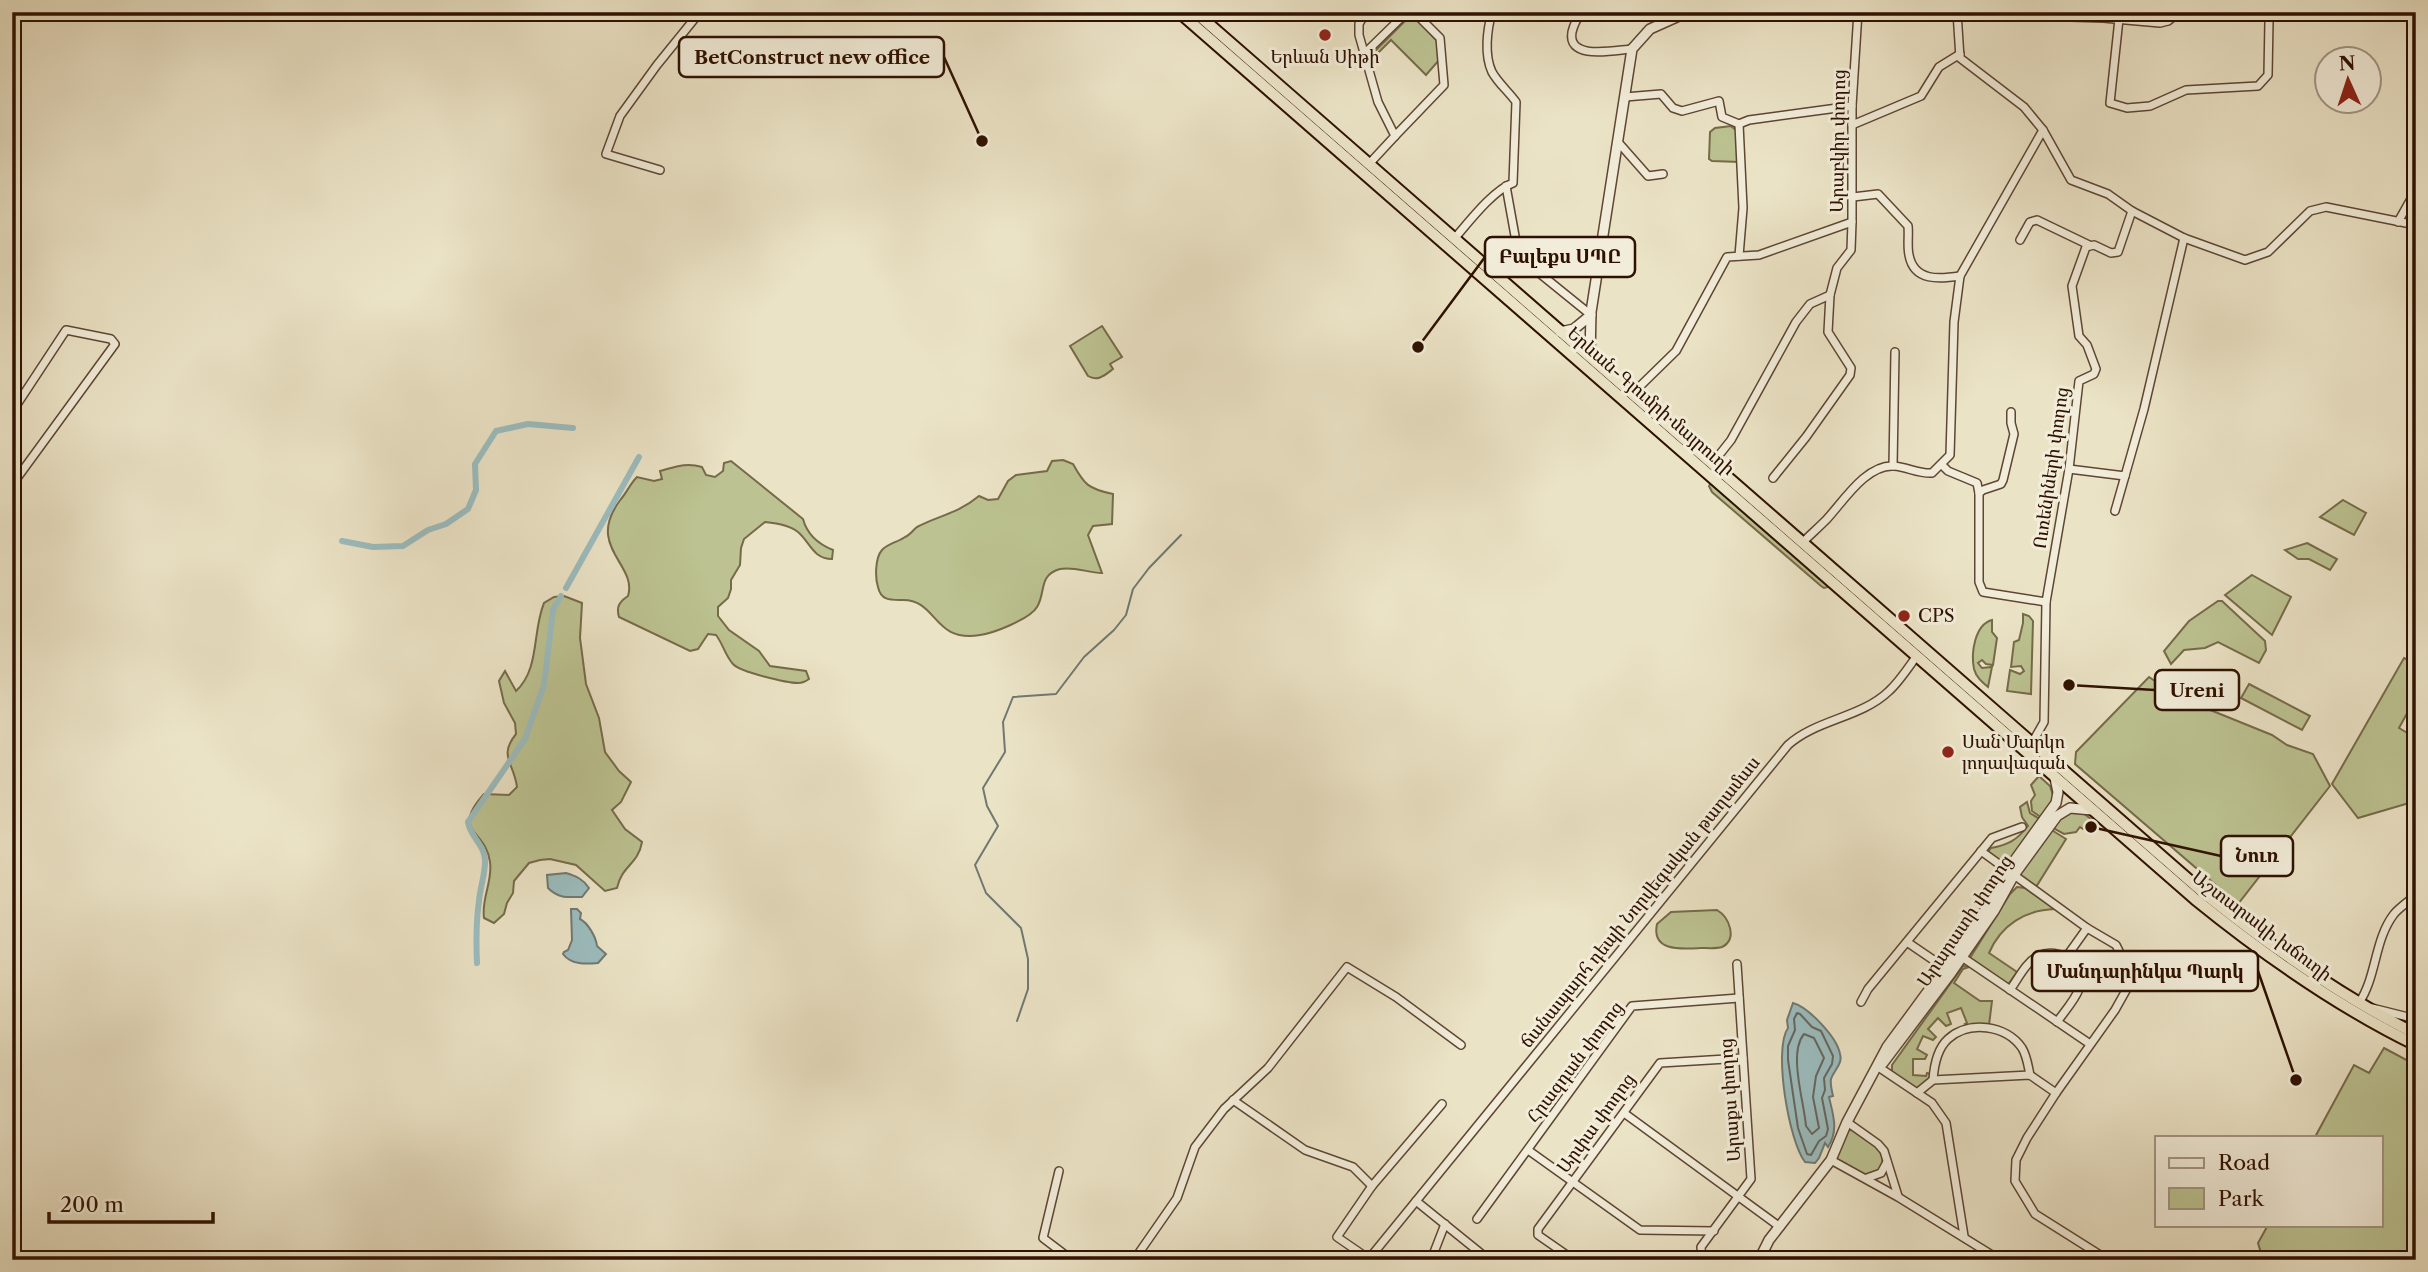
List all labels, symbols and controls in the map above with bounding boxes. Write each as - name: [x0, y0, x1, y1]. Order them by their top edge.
- marker: Երևան Սիթի: [1317, 27, 1333, 43]
- callout: BetConstruct new office: [679, 37, 944, 77]
- text: BetConstruct new office: [694, 46, 930, 69]
- place label: Երևան Սիթի: [1270, 46, 1380, 68]
- north arrow: [2312, 46, 2382, 116]
- text: N: [2338, 52, 2356, 75]
- street label: Արաբկիր փողոց: [1826, 69, 1850, 213]
- callout: Բալեքս ՍՊԸ: [1485, 237, 1635, 277]
- text: Բալեքս ՍՊԸ: [1499, 245, 1621, 268]
- street label: Երևան-Գյումրի մայրուղի: [1563, 322, 1739, 480]
- street label: Ուռենիների փողոց: [2029, 386, 2073, 550]
- place label: CPS: [1918, 605, 1955, 627]
- marker: CPS: [1896, 608, 1912, 624]
- callout: Ureni: [2155, 670, 2239, 710]
- text: Ureni: [2169, 679, 2225, 702]
- place label: Սան Մարկո լողավազան: [1962, 731, 2066, 774]
- marker: Սան Մարկո լողավազան: [1940, 744, 1956, 760]
- street label: ճանապարհ դեպի Նորվեգական թաղամաս: [1516, 752, 1764, 1052]
- callout: Նուռ: [2221, 836, 2293, 876]
- text: Նուռ: [2235, 844, 2280, 867]
- street label: Արարատի փողոց: [1913, 851, 2017, 991]
- street label: Աշտարակի խճուղի: [2188, 866, 2336, 986]
- callout: Մանդարինկա Պարկ: [2032, 951, 2258, 991]
- text: Մանդարինկա Պարկ: [2046, 960, 2244, 983]
- street label: Հրազդան փողոց: [1522, 997, 1628, 1127]
- street label: Արաքս փողոց: [1715, 1038, 1745, 1162]
- street label: Արփա փողոց: [1552, 1069, 1640, 1177]
- legend: [2155, 1136, 2382, 1226]
- text: Road: [2218, 1150, 2270, 1175]
- scale bar: [49, 1181, 214, 1225]
- text: Park: [2218, 1186, 2264, 1211]
- text: 200 m: [60, 1192, 124, 1217]

